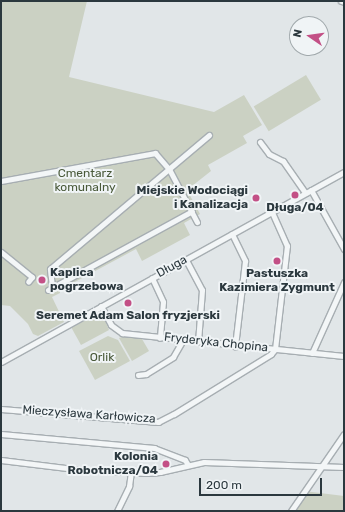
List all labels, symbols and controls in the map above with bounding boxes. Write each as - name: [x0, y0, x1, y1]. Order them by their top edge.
- north arrow: [289, 16, 329, 56]
- text: N: [291, 28, 305, 39]
- park label: Cmentarz komunalny: [54, 167, 116, 195]
- place label: Miejskie Wodociągi i Kanalizacja: [136, 184, 248, 212]
- marker: Długa/04: [290, 190, 300, 200]
- marker: Miejskie Wodociągi i Kanalizacja: [251, 193, 261, 203]
- place label: Długa/04: [266, 201, 324, 215]
- street label: Długa: [154, 253, 190, 281]
- marker: Pastuszka Kazimiera Zygmunt: [272, 256, 282, 266]
- place label: Kaplica pogrzebowa: [50, 266, 123, 294]
- place label: Pastuszka Kazimiera Zygmunt: [219, 267, 335, 295]
- marker: Kaplica pogrzebowa: [37, 275, 47, 285]
- marker: Seremet Adam Salon fryzjerski: [123, 298, 133, 308]
- place label: Seremet Adam Salon fryzjerski: [36, 309, 220, 323]
- street label: Fryderyka Chopina: [163, 330, 269, 356]
- park label: Orlik: [90, 351, 114, 365]
- street label: Mieczysława Karłowicza: [22, 403, 156, 427]
- place label: Kolonia Robotnicza/04: [68, 450, 158, 478]
- marker: Kolonia Robotnicza/04: [161, 459, 171, 469]
- scale bar: [201, 470, 324, 496]
- text: 200 m: [206, 478, 242, 492]

